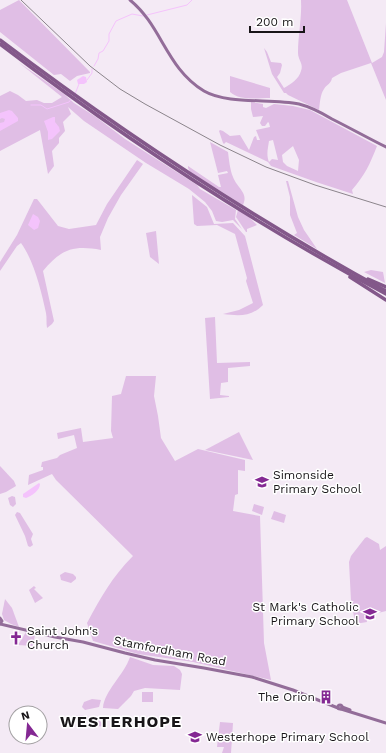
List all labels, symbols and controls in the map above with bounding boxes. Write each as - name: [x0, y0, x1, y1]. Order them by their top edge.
- scale bar: [250, 8, 304, 34]
- text: 200 m: [256, 15, 293, 29]
- place label: Simonside Primary School: [273, 468, 362, 496]
- school or university icon: Simonside Primary School: [254, 474, 270, 490]
- place label: St Mark's Catholic Primary School: [252, 600, 359, 628]
- school or university icon: St Mark's Catholic Primary School: [362, 606, 378, 622]
- place label: Saint John's Church: [27, 624, 98, 652]
- church icon: Saint John's Church: [8, 630, 24, 646]
- street label: Stamfordham Road: [113, 633, 227, 669]
- building icon: The Orion: [318, 689, 334, 705]
- place label: The Orion: [258, 690, 315, 704]
- north arrow: [8, 705, 48, 745]
- text: N: [20, 708, 31, 723]
- district label: WESTERHOPE: [60, 712, 182, 731]
- school or university icon: Westerhope Primary School: [187, 729, 203, 745]
- place label: Westerhope Primary School: [206, 730, 369, 744]

